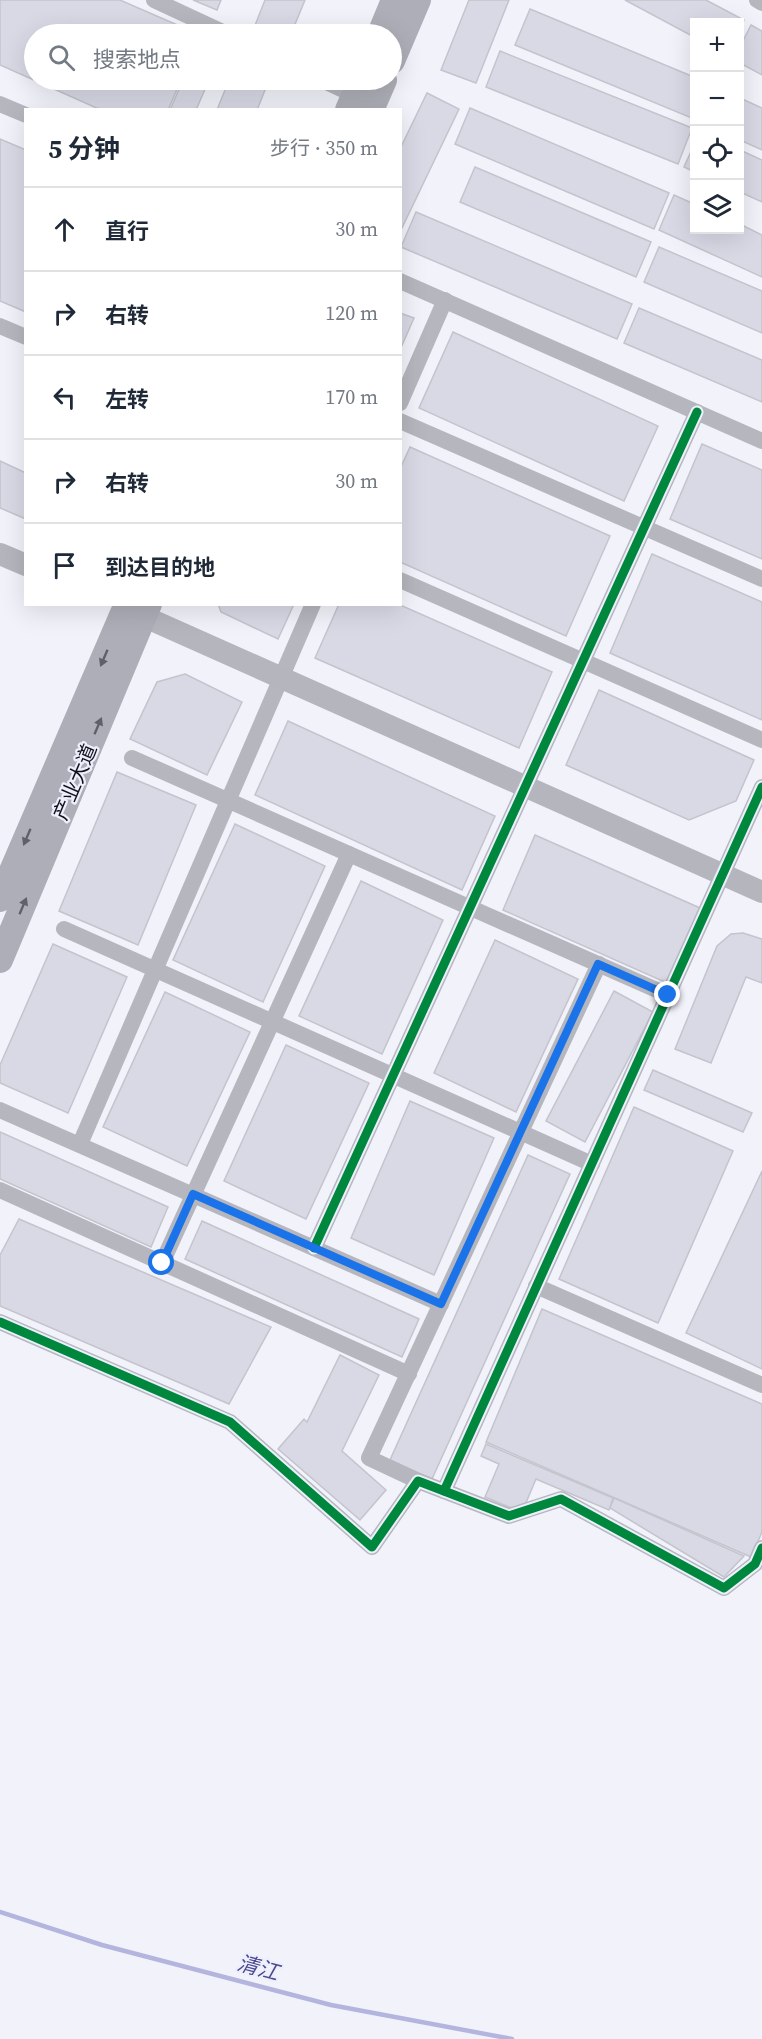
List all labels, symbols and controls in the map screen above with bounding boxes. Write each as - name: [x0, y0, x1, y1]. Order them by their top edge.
- map controls: [690, 18, 744, 234]
- button: +: [690, 18, 744, 72]
- search box: [24, 24, 402, 90]
- icon: search: [45, 41, 78, 74]
- text: 搜索地点: [93, 44, 181, 74]
- button: −: [690, 72, 744, 126]
- button: locate: [690, 126, 744, 180]
- text: 5 分钟: [48, 131, 120, 167]
- text: 步行 · 350 m: [270, 134, 378, 162]
- button: layers: [690, 180, 744, 234]
- icon: ahead: [48, 213, 81, 246]
- text: 30 m: [335, 215, 378, 243]
- text: 直行: [105, 216, 149, 246]
- icon: right: [48, 297, 81, 330]
- text: 120 m: [325, 299, 378, 327]
- text: 右转: [105, 300, 149, 330]
- icon: left: [48, 381, 81, 414]
- text: 170 m: [325, 383, 378, 411]
- text: 左转: [105, 384, 149, 414]
- icon: right: [48, 465, 81, 498]
- text: 30 m: [335, 467, 378, 495]
- text: 右转: [105, 468, 149, 498]
- icon: arrive: [48, 549, 81, 582]
- text: 到达目的地: [105, 552, 215, 582]
- one-way arrow: [99, 650, 109, 668]
- one-way arrow: [93, 717, 103, 735]
- street label: 产业大道: [46, 740, 104, 824]
- one-way arrow: [22, 829, 31, 846]
- one-way arrow: [18, 897, 28, 915]
- route end: [654, 981, 680, 1007]
- route start: [148, 1249, 174, 1275]
- water label: 清江: [234, 1948, 284, 1987]

